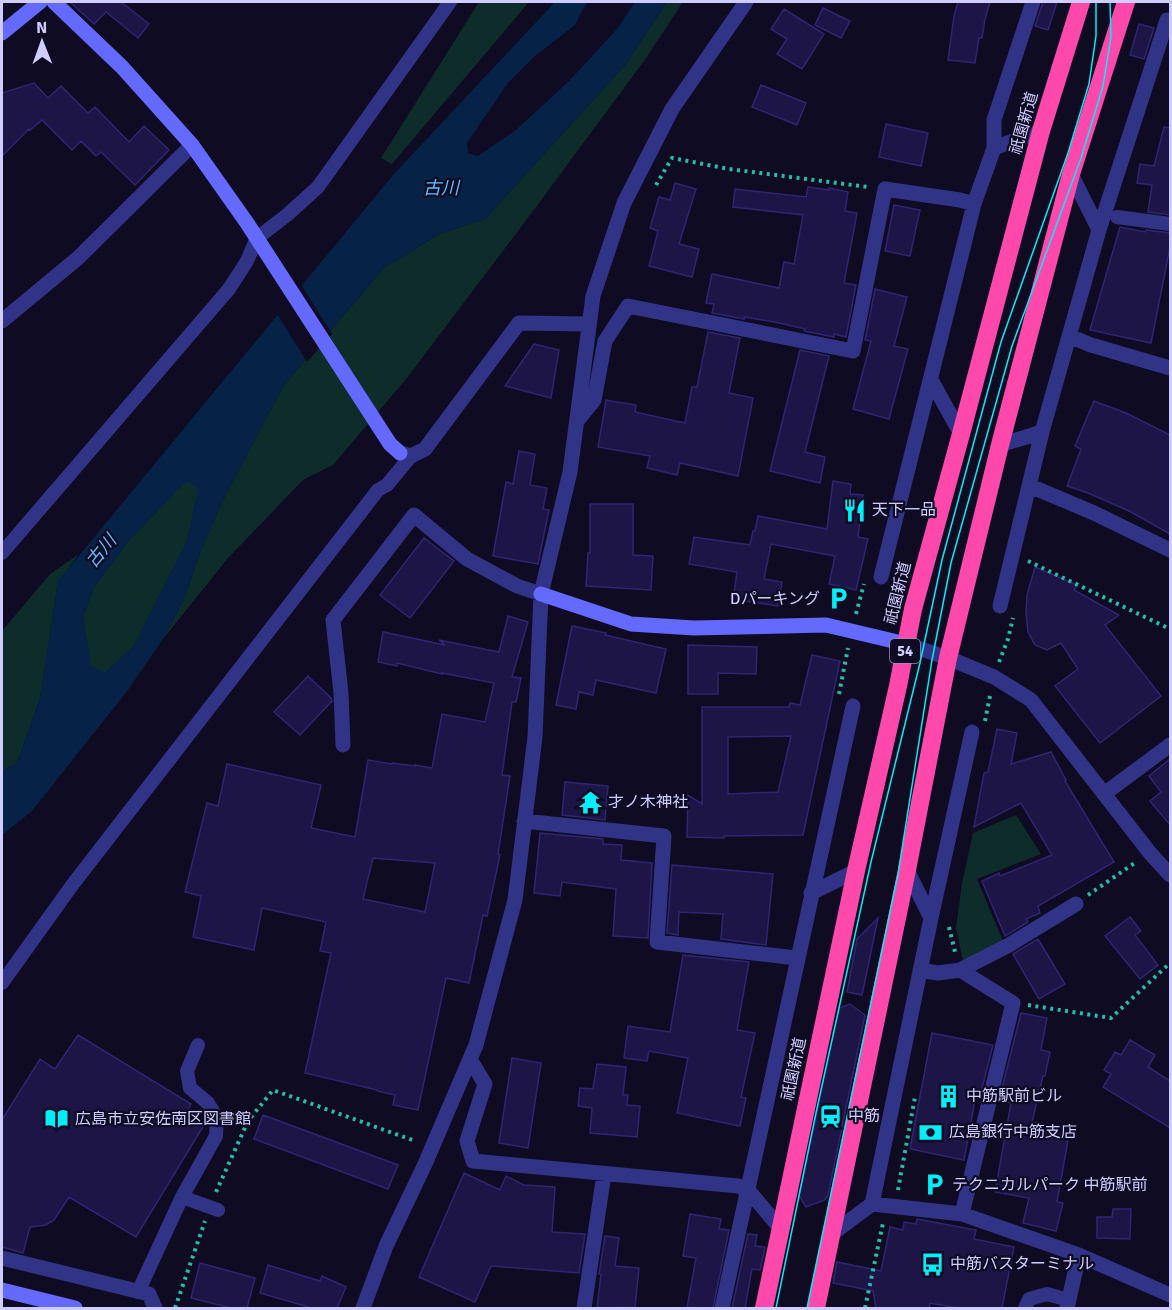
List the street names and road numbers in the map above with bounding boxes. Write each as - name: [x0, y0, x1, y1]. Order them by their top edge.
- street label: 祇園新道: [1006, 89, 1042, 157]
- street label: 祇園新道: [881, 560, 915, 626]
- road number: 54: [890, 639, 920, 663]
- street label: 祇園新道: [778, 1036, 810, 1102]

